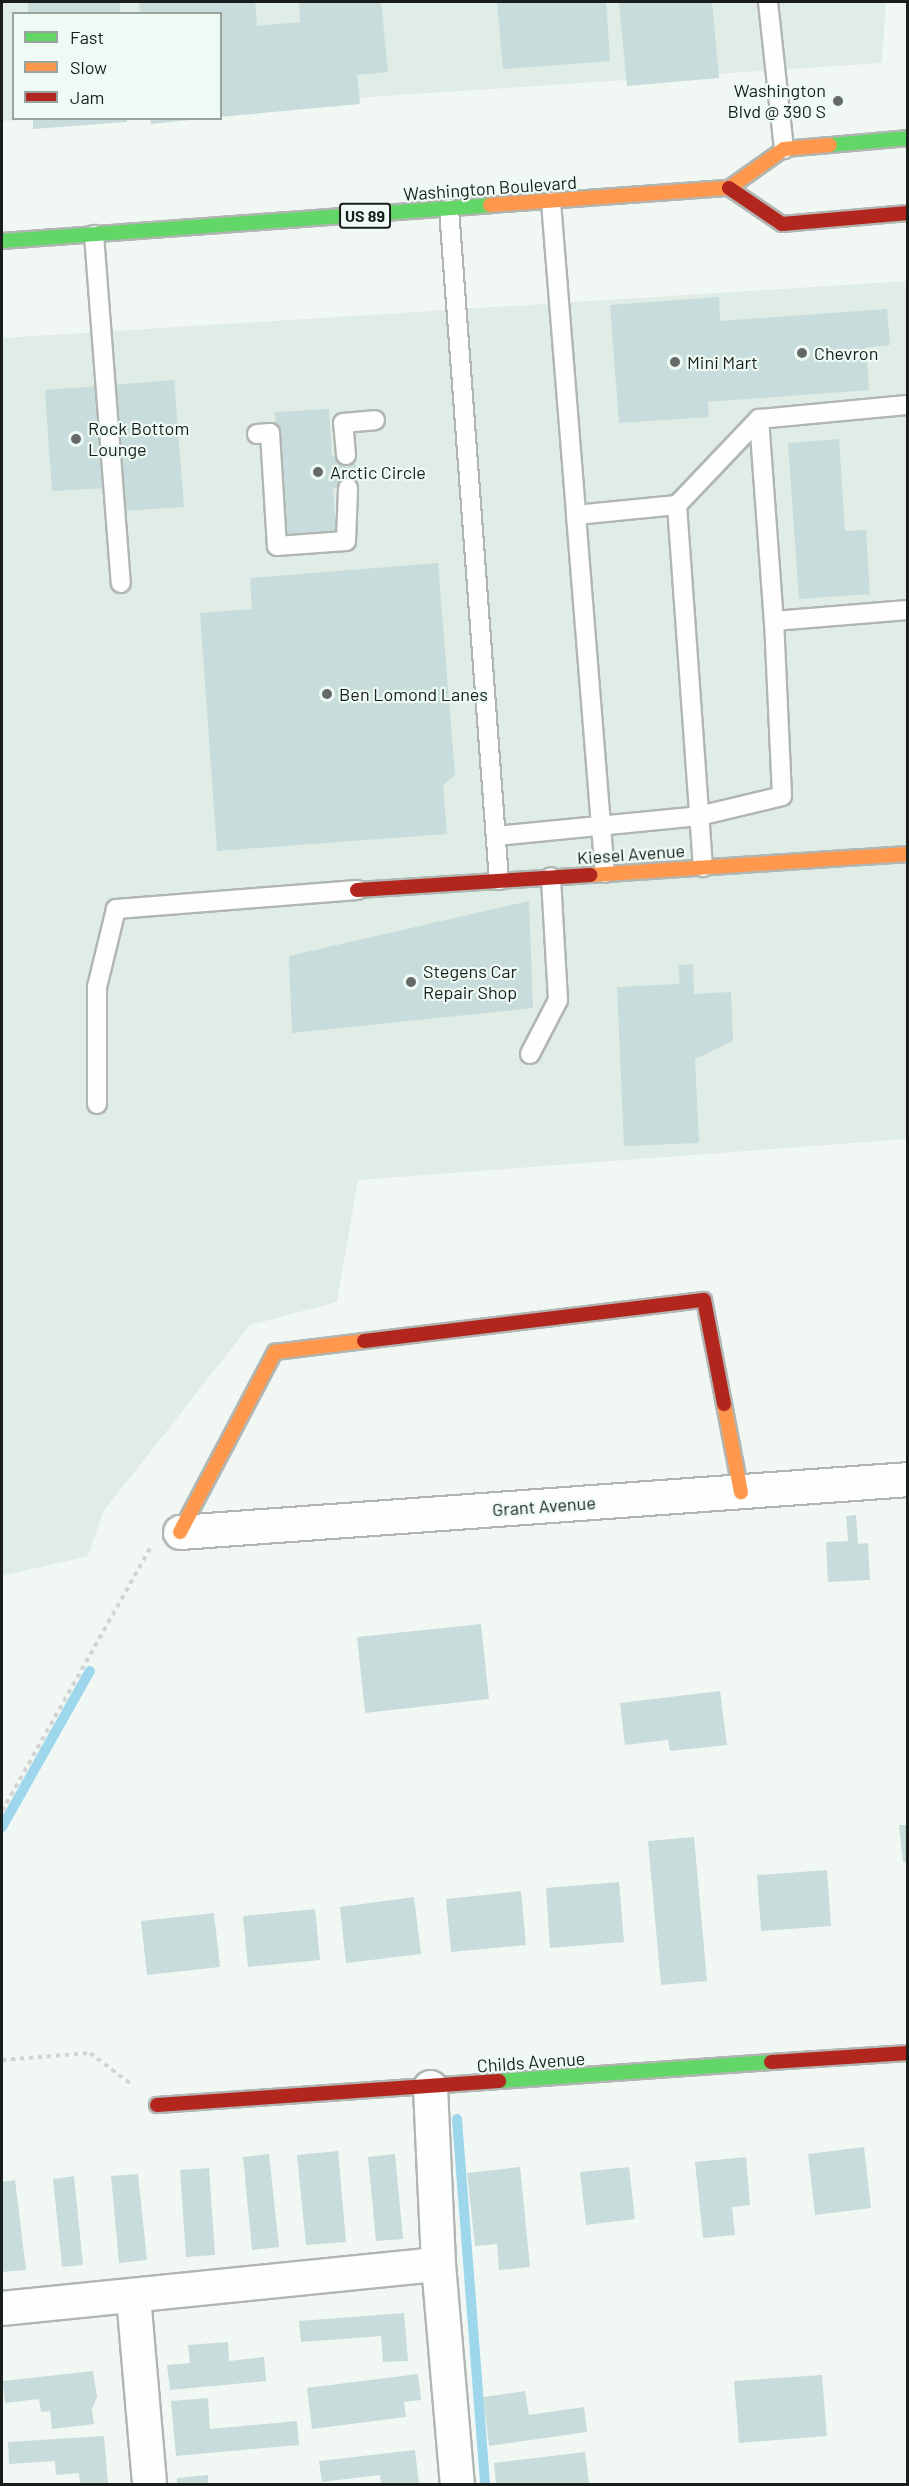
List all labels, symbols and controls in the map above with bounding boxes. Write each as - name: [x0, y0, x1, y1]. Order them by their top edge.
- legend: [12, 12, 222, 120]
- text: Fast: [70, 26, 104, 48]
- text: Slow: [70, 56, 107, 78]
- place label: Washington Blvd @ 390 S: [727, 80, 826, 122]
- text: Jam: [70, 86, 104, 108]
- marker: Washington Blvd @ 390 S: [831, 94, 845, 108]
- street label: Washington Boulevard: [403, 171, 577, 205]
- road number: US 89: [338, 203, 392, 229]
- place label: Chevron: [814, 342, 878, 364]
- marker: Chevron: [795, 346, 809, 360]
- place label: Mini Mart: [687, 351, 758, 373]
- marker: Mini Mart: [668, 355, 682, 369]
- place label: Rock Bottom Lounge: [88, 418, 189, 460]
- marker: Rock Bottom Lounge: [69, 432, 83, 446]
- place label: Arctic Circle: [330, 461, 426, 483]
- marker: Arctic Circle: [311, 465, 325, 479]
- place label: Ben Lomond Lanes: [339, 683, 488, 705]
- marker: Ben Lomond Lanes: [320, 687, 334, 701]
- street label: Kiesel Avenue: [576, 839, 686, 869]
- place label: Stegens Car Repair Shop: [423, 961, 517, 1004]
- marker: Stegens Car Repair Shop: [404, 975, 418, 989]
- street label: Grant Avenue: [491, 1492, 597, 1520]
- street label: Childs Avenue: [476, 2047, 586, 2077]

